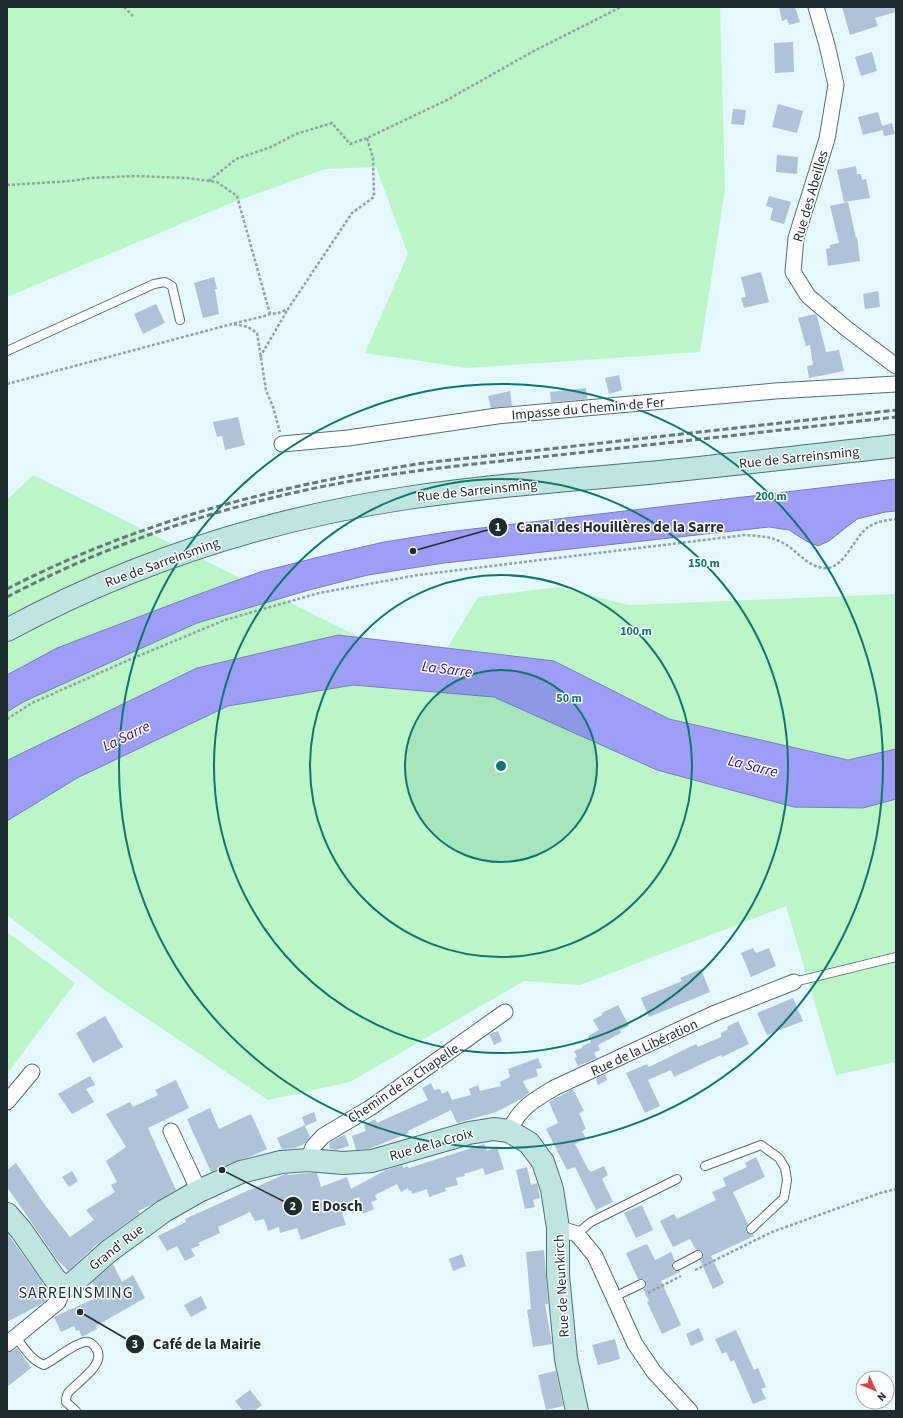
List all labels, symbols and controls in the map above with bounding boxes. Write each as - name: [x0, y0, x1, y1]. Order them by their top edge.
- street label: Rue des Abeilles: [788, 148, 834, 244]
- street label: Impasse du Chemin de Fer: [511, 392, 666, 426]
- street label: Rue de Sarreinsming: [738, 442, 860, 474]
- street label: Rue de Sarreinsming: [416, 475, 538, 507]
- text: 200 m: [755, 488, 787, 505]
- callout: Canal des Houillères de la Sarre: [488, 513, 732, 540]
- text: Canal des Houillères de la Sarre: [516, 517, 724, 538]
- text: 1: [495, 519, 501, 536]
- street label: Rue de Sarreinsming: [102, 533, 222, 593]
- text: 150 m: [688, 555, 720, 572]
- text: 100 m: [620, 623, 652, 640]
- water label: La Sarre: [420, 656, 473, 683]
- text: 50 m: [556, 690, 582, 707]
- water label: La Sarre: [99, 716, 154, 757]
- water label: La Sarre: [726, 750, 780, 783]
- centre of rings: [494, 759, 508, 773]
- street label: Rue de la Libération: [588, 1014, 701, 1081]
- street label: Chemin de la Chapelle: [344, 1039, 463, 1129]
- street label: Rue de la Croix: [387, 1123, 476, 1166]
- callout: E Dosch: [283, 1192, 370, 1219]
- text: E Dosch: [311, 1196, 363, 1217]
- text: 2: [290, 1198, 296, 1215]
- street label: Grand' Rue: [85, 1220, 148, 1276]
- street label: Rue de Neunkirch: [549, 1234, 575, 1338]
- district label: SARREINSMING: [18, 1282, 134, 1304]
- callout: Café de la Mairie: [125, 1331, 269, 1358]
- text: Café de la Mairie: [153, 1334, 261, 1355]
- text: 3: [132, 1336, 138, 1353]
- north arrow: [855, 1370, 895, 1410]
- text: N: [874, 1389, 890, 1404]

